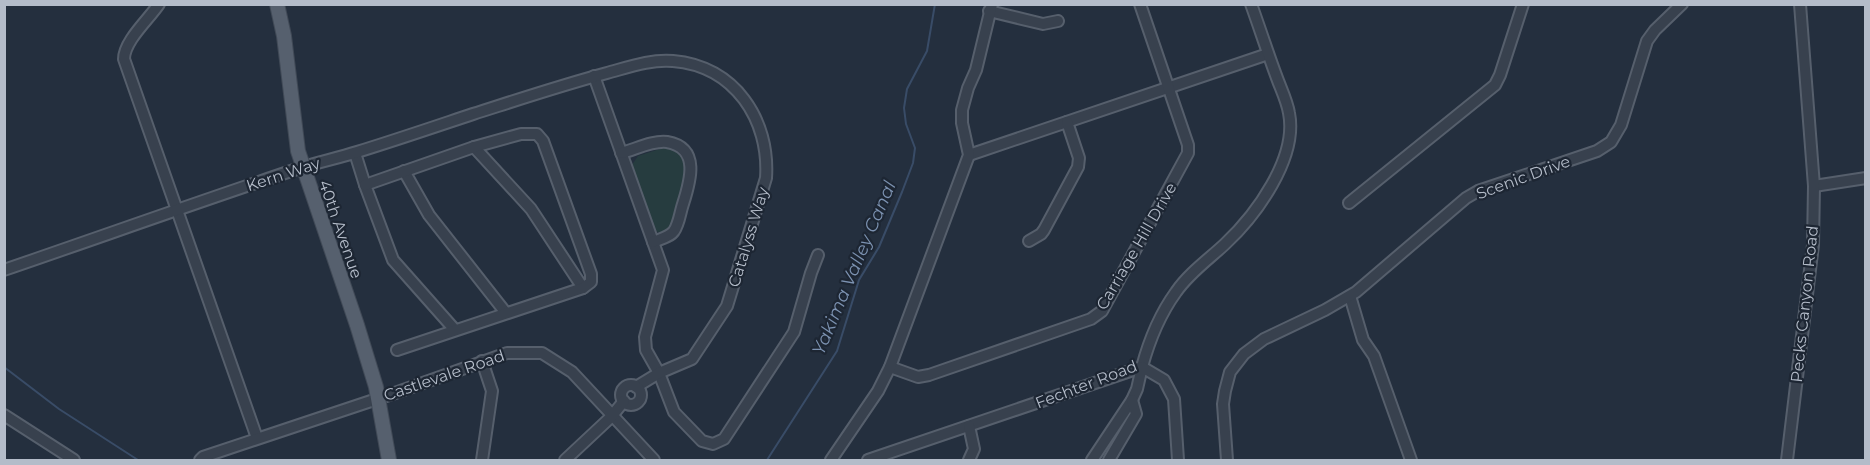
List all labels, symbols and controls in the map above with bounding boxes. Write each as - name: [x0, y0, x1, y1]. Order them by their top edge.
- street label: Scenic Drive: [1474, 152, 1573, 203]
- street label: Kern Way: [244, 153, 323, 195]
- street label: 40th Avenue: [315, 177, 366, 281]
- water label: Yakima Valley Canal: [807, 177, 901, 358]
- street label: Carriage Hill Drive: [1092, 179, 1181, 313]
- street label: Catalyss Way: [724, 185, 773, 289]
- street label: Pecks Canyon Road: [1787, 225, 1822, 383]
- street label: Castlevale Road: [381, 346, 507, 405]
- street label: Fechter Road: [1033, 356, 1140, 413]

